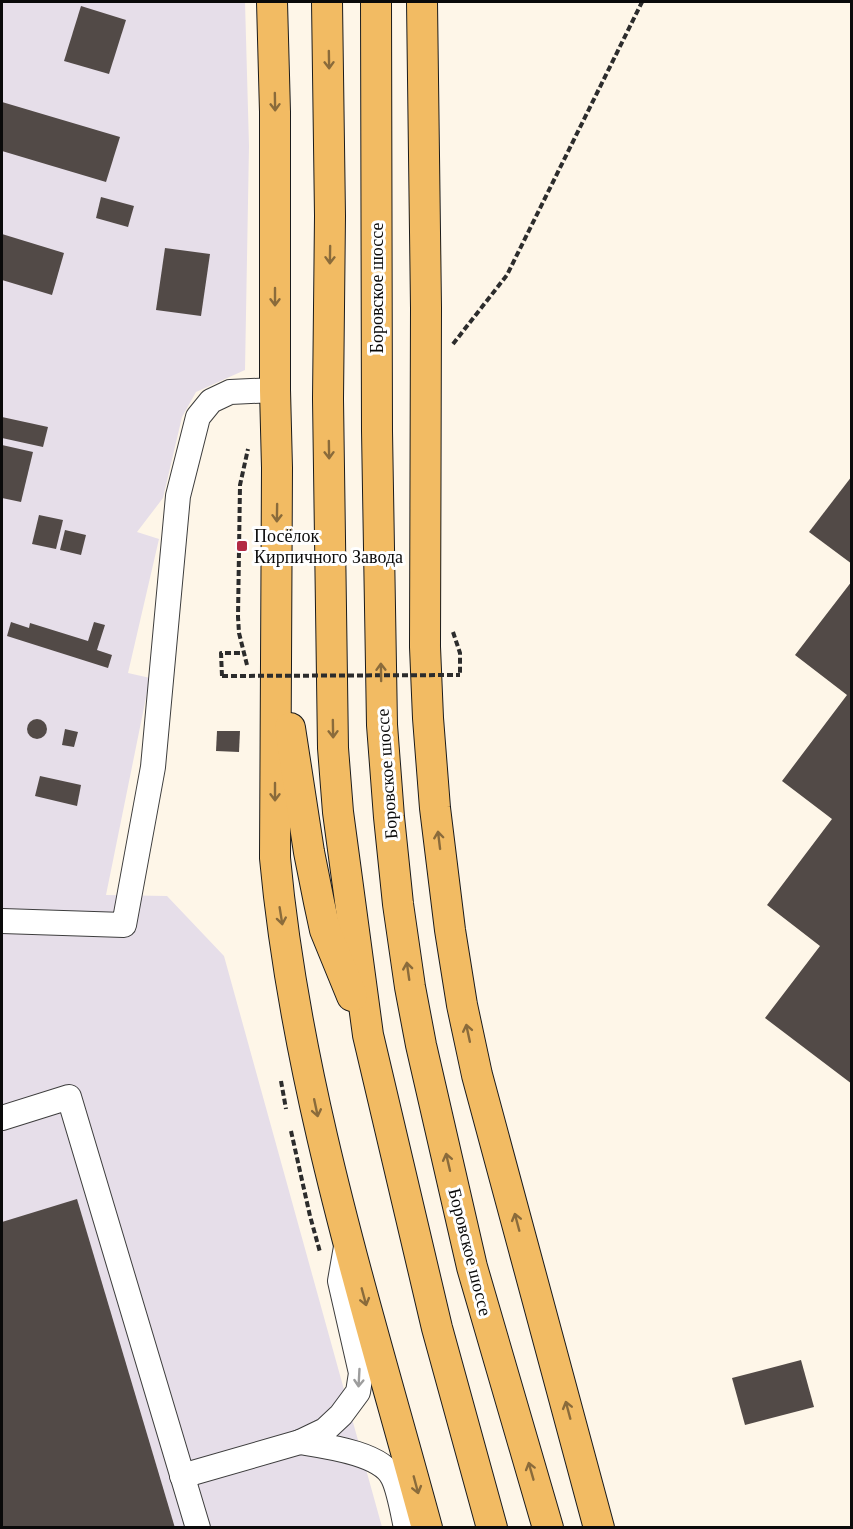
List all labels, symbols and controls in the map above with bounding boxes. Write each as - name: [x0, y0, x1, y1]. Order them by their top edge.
- one-way arrow: [323, 49, 335, 69]
- one-way arrow: [269, 91, 280, 111]
- street label: Боровское шоссе: [367, 223, 387, 353]
- one-way arrow: [324, 244, 336, 264]
- one-way arrow: [269, 286, 281, 306]
- one-way arrow: [323, 439, 335, 459]
- one-way arrow: [271, 502, 283, 522]
- place label: Посёлок Кирпичного Завода: [254, 526, 403, 567]
- marker: Посёлок Кирпичного Завода: [235, 539, 249, 553]
- one-way arrow: [375, 663, 387, 683]
- street label: Боровское шоссе: [372, 708, 402, 840]
- one-way arrow: [327, 718, 339, 738]
- one-way arrow: [269, 781, 281, 801]
- one-way arrow: [433, 831, 444, 851]
- one-way arrow: [276, 906, 287, 925]
- one-way arrow: [402, 961, 413, 981]
- one-way arrow: [462, 1024, 473, 1043]
- one-way arrow: [311, 1098, 322, 1117]
- one-way arrow: [441, 1152, 453, 1171]
- street label: Боровское шоссе: [444, 1186, 496, 1318]
- one-way arrow: [510, 1213, 522, 1232]
- one-way arrow: [359, 1287, 370, 1306]
- one-way arrow: [353, 1368, 364, 1388]
- one-way arrow: [561, 1401, 573, 1420]
- one-way arrow: [525, 1462, 537, 1481]
- one-way arrow: [410, 1475, 422, 1494]

